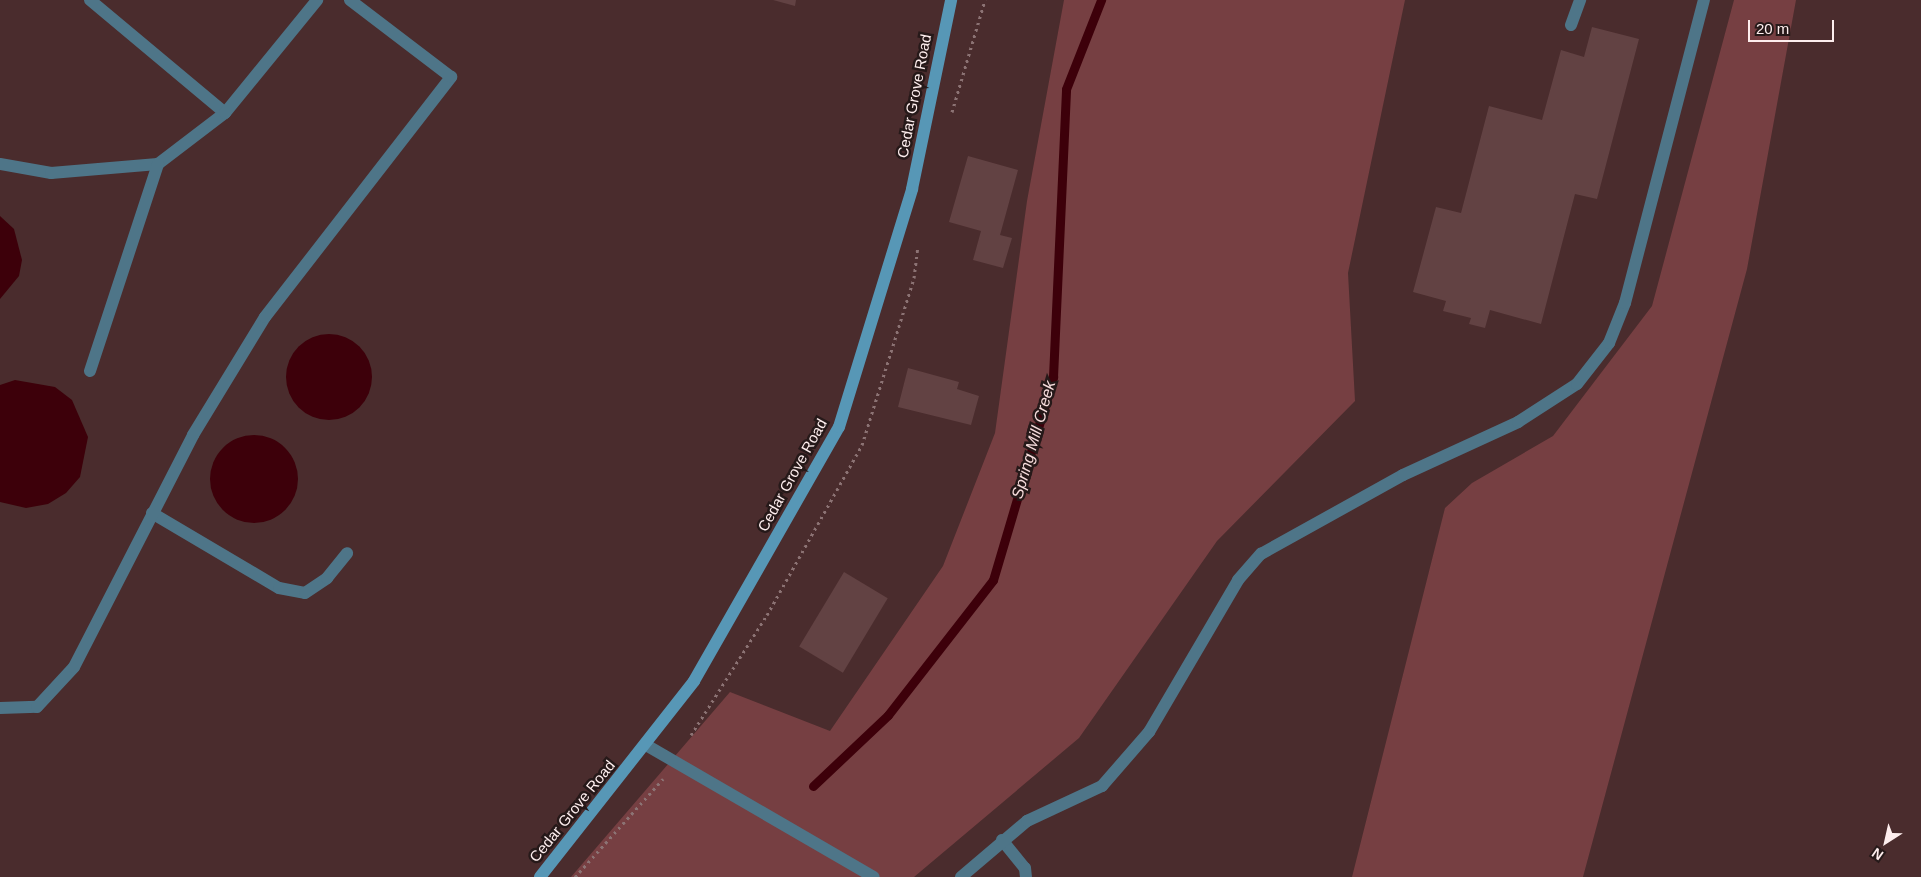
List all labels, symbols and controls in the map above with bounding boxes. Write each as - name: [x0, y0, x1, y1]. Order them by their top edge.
- scale bar: [1751, 10, 1837, 42]
- text: 20 m: [1756, 20, 1789, 37]
- street label: Cedar Grove Road: [893, 32, 935, 160]
- water label: Spring Mill Creek: [1008, 379, 1060, 501]
- street label: Cedar Grove Road: [754, 416, 830, 534]
- street label: Cedar Grove Road: [525, 756, 619, 866]
- north arrow: [1861, 817, 1911, 867]
- text: N: [1869, 845, 1886, 864]

